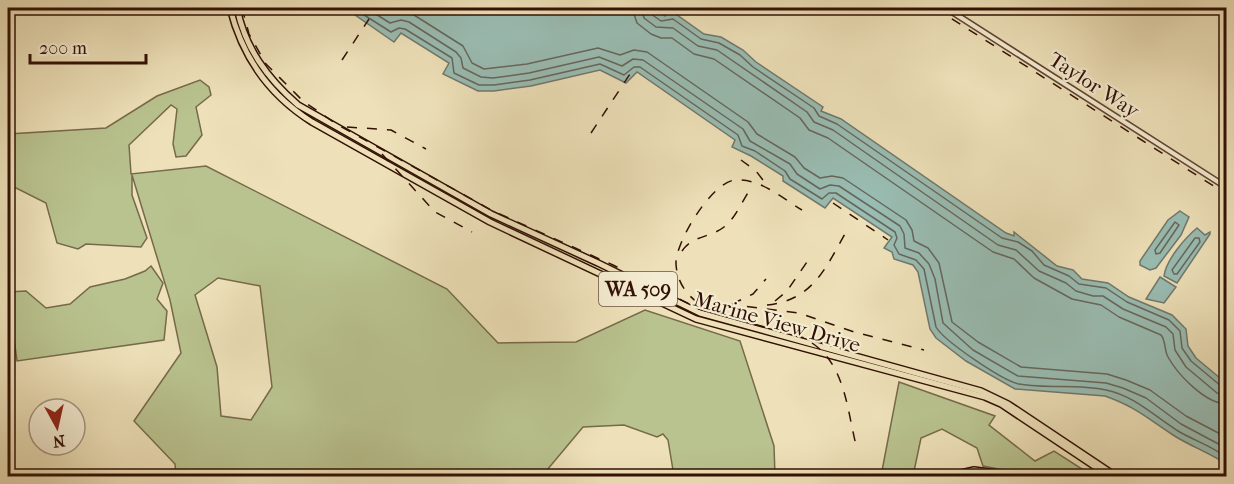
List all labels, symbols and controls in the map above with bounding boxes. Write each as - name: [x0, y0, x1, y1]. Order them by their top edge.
- scale bar: [30, 27, 146, 65]
- text: 200 m: [39, 38, 87, 59]
- street label: Taylor Way: [1045, 47, 1144, 123]
- road number: WA 509: [599, 272, 677, 306]
- street label: Marine View Drive: [691, 287, 863, 357]
- north arrow: [27, 397, 87, 457]
- text: N: [51, 431, 66, 452]

